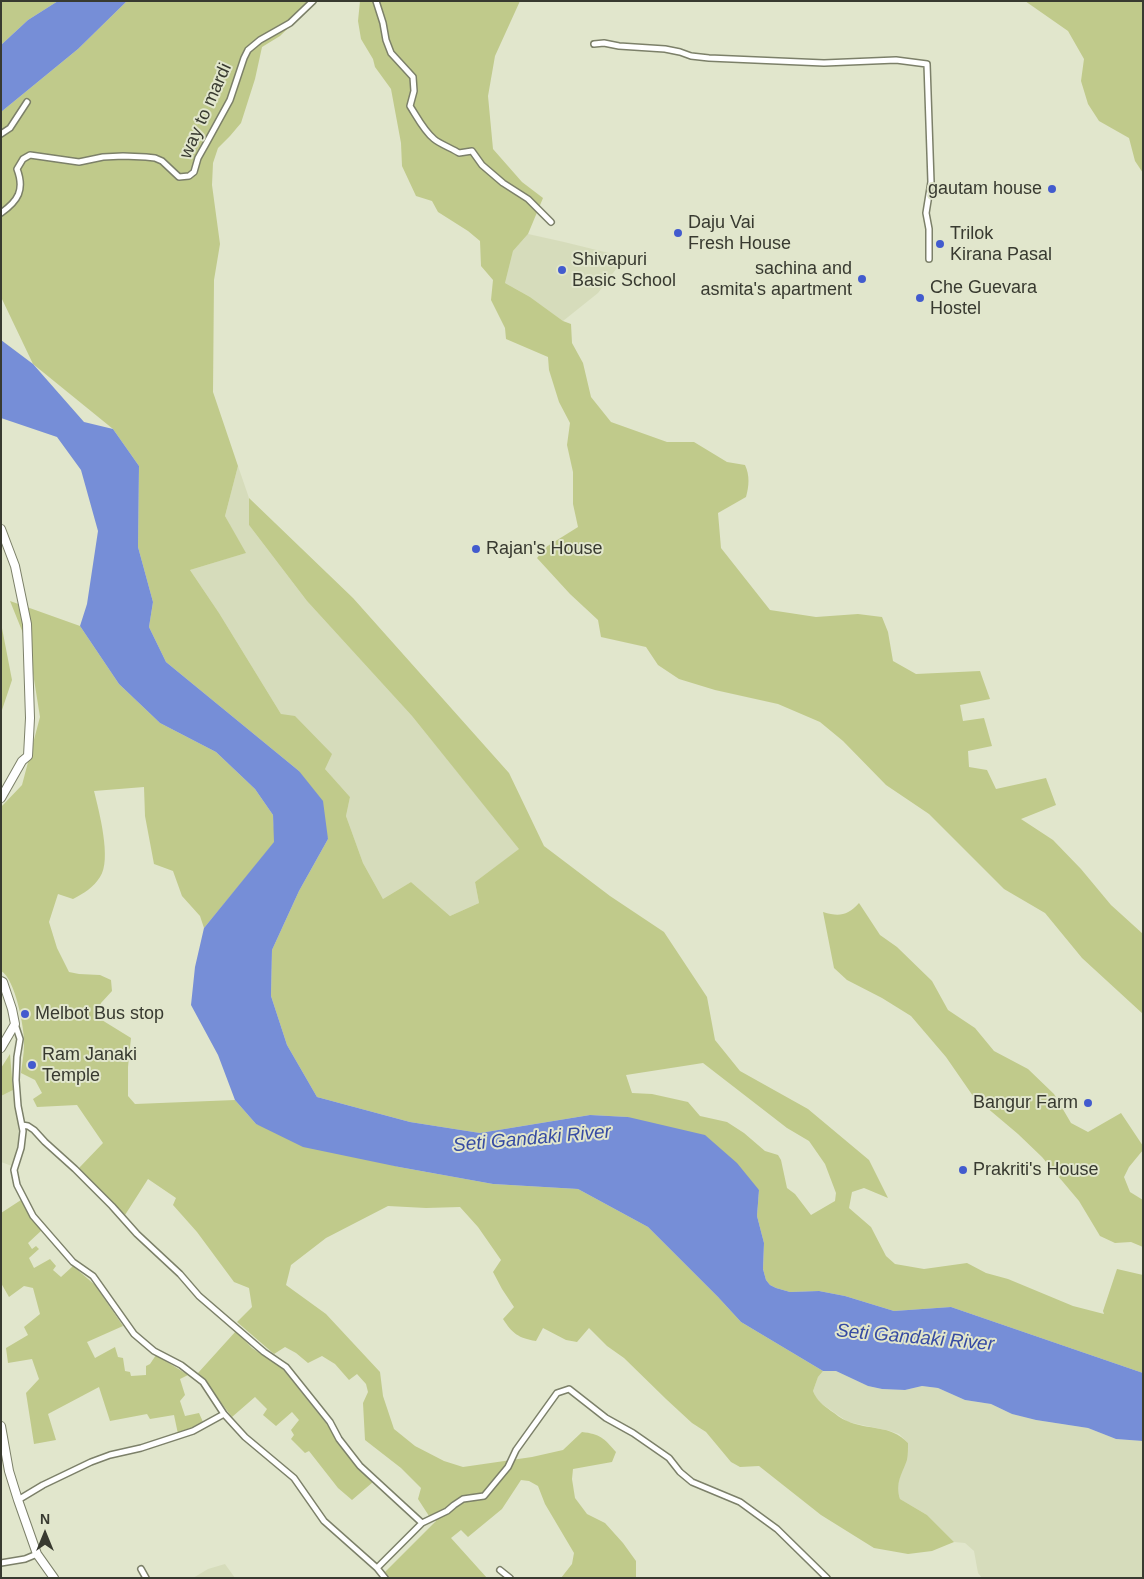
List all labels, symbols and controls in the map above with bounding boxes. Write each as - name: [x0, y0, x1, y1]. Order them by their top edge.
- street label: way to mardi: [175, 60, 237, 162]
- place label: gautam house: [928, 178, 1042, 200]
- marker: gautam house: [1046, 183, 1058, 195]
- place label: Daju Vai Fresh House: [688, 212, 791, 254]
- place label: Trilok Kirana Pasal: [950, 223, 1052, 266]
- marker: Daju Vai Fresh House: [672, 227, 684, 239]
- marker: Trilok Kirana Pasal: [934, 238, 946, 250]
- place label: Shivapuri Basic School: [572, 249, 676, 292]
- place label: sachina and asmita's apartment: [701, 258, 852, 300]
- marker: Shivapuri Basic School: [556, 264, 568, 276]
- marker: sachina and asmita's apartment: [856, 273, 868, 285]
- place label: Che Guevara Hostel: [930, 277, 1037, 320]
- marker: Che Guevara Hostel: [914, 292, 926, 304]
- place label: Rajan's House: [486, 538, 602, 560]
- marker: Rajan's House: [470, 543, 482, 555]
- place label: Melbot Bus stop: [35, 1003, 164, 1025]
- marker: Melbot Bus stop: [19, 1008, 31, 1020]
- place label: Ram Janaki Temple: [42, 1044, 137, 1086]
- marker: Ram Janaki Temple: [26, 1059, 38, 1071]
- place label: Bangur Farm: [973, 1092, 1078, 1114]
- marker: Bangur Farm: [1082, 1097, 1094, 1109]
- water label: Seti Gandaki River: [452, 1121, 612, 1157]
- place label: Prakriti's House: [973, 1159, 1098, 1181]
- marker: Prakriti's House: [957, 1164, 969, 1176]
- water label: Seti Gandaki River: [835, 1320, 995, 1356]
- north arrow: [20, 1509, 70, 1559]
- text: N: [40, 1511, 50, 1527]

